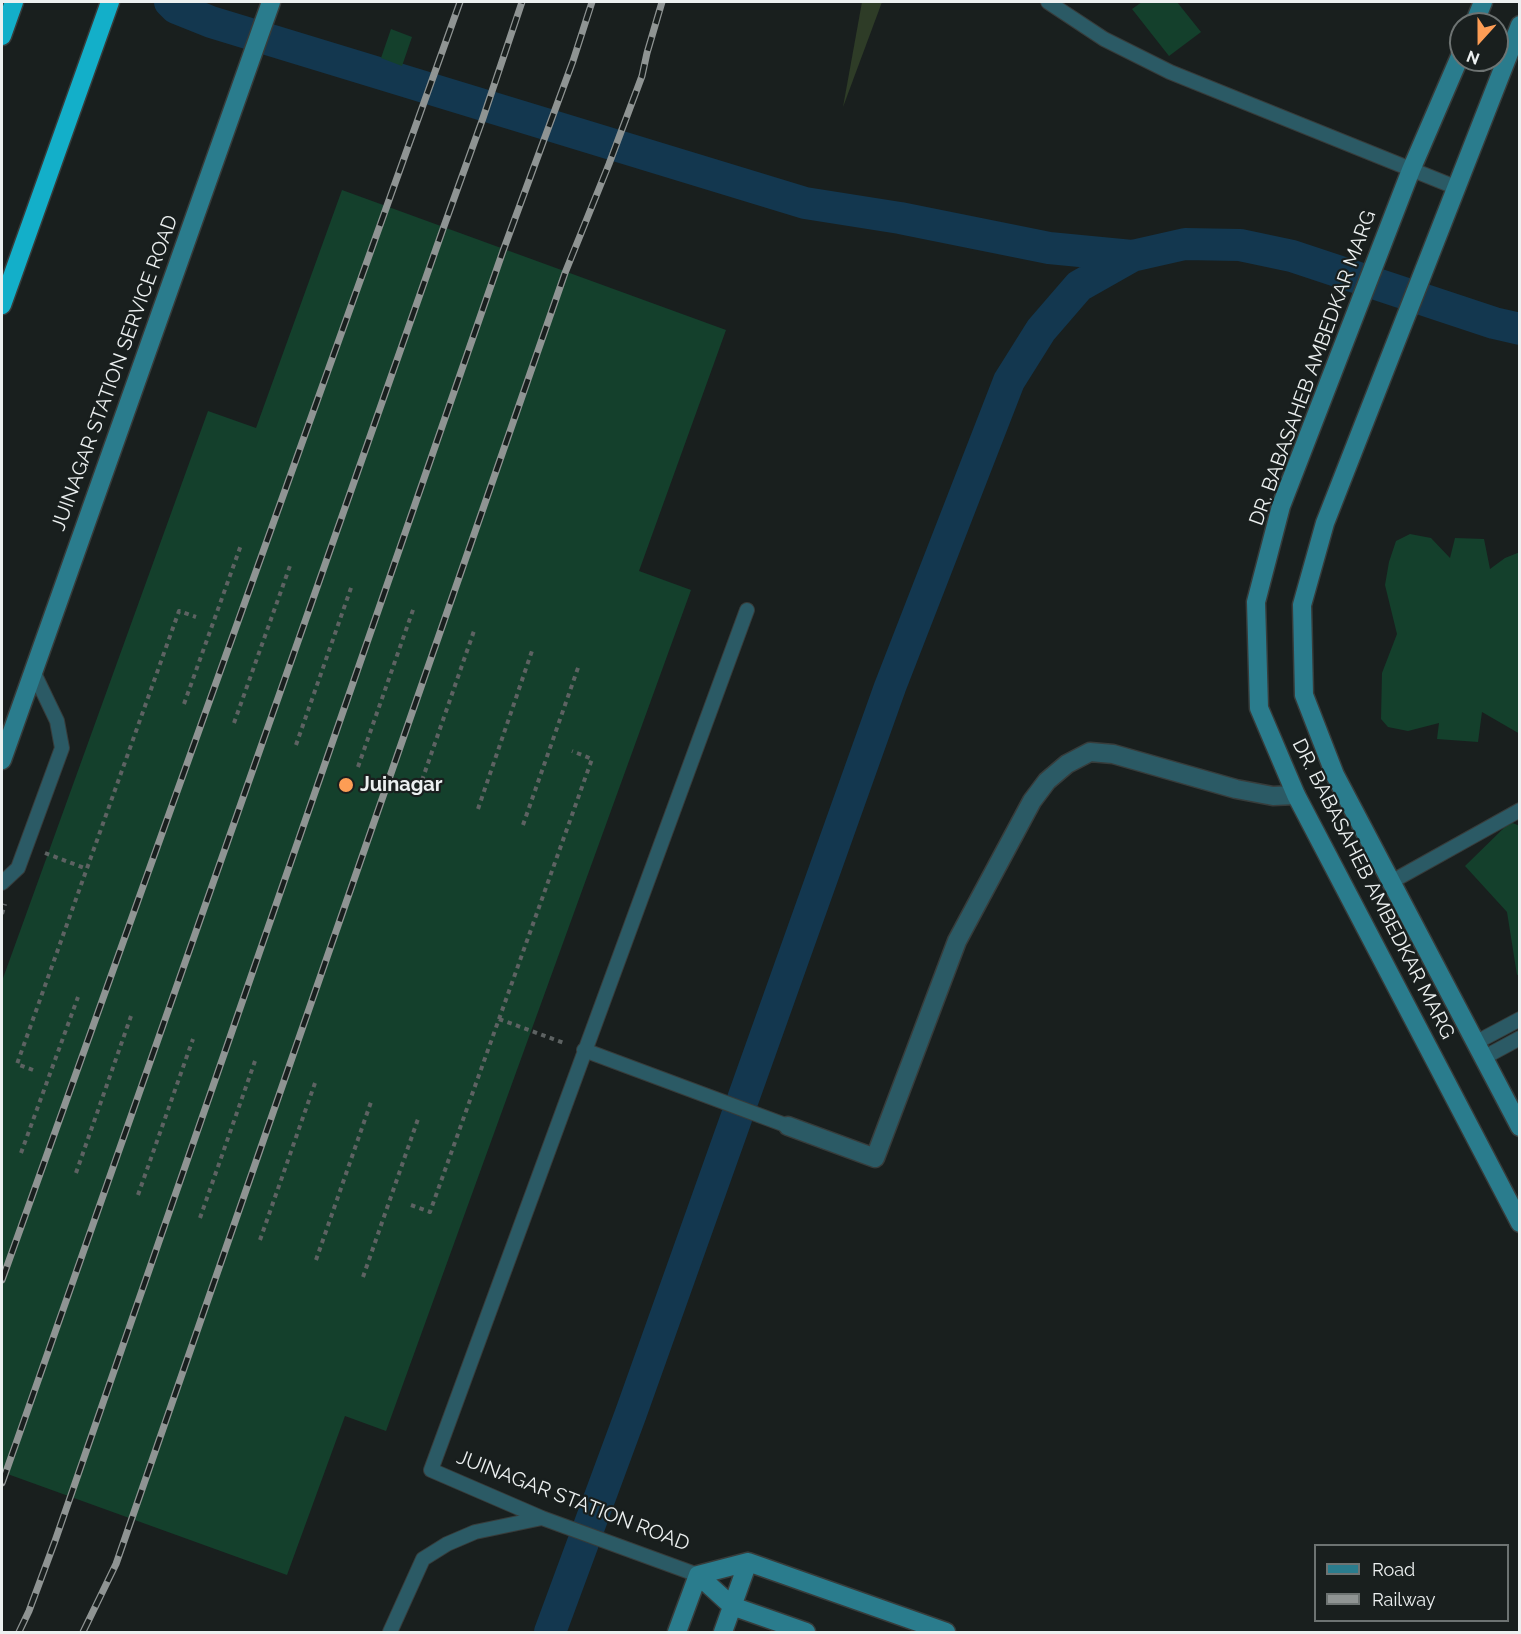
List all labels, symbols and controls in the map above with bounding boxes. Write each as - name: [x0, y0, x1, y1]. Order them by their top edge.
- north arrow: [1449, 12, 1509, 72]
- text: N: [1464, 46, 1482, 68]
- street label: DR. BABASAHEB AMBEDKAR MARG: [1245, 207, 1381, 529]
- street label: JUINAGAR STATION SERVICE ROAD: [47, 212, 183, 534]
- street label: DR. BABASAHEB AMBEDKAR MARG: [1287, 735, 1459, 1043]
- place label: Juinagar: [360, 773, 443, 797]
- marker: Juinagar: [337, 776, 355, 794]
- street label: JUINAGAR STATION ROAD: [453, 1445, 693, 1557]
- legend: [1314, 1544, 1509, 1622]
- text: Road: [1372, 1559, 1415, 1580]
- text: Railway: [1372, 1589, 1436, 1610]

